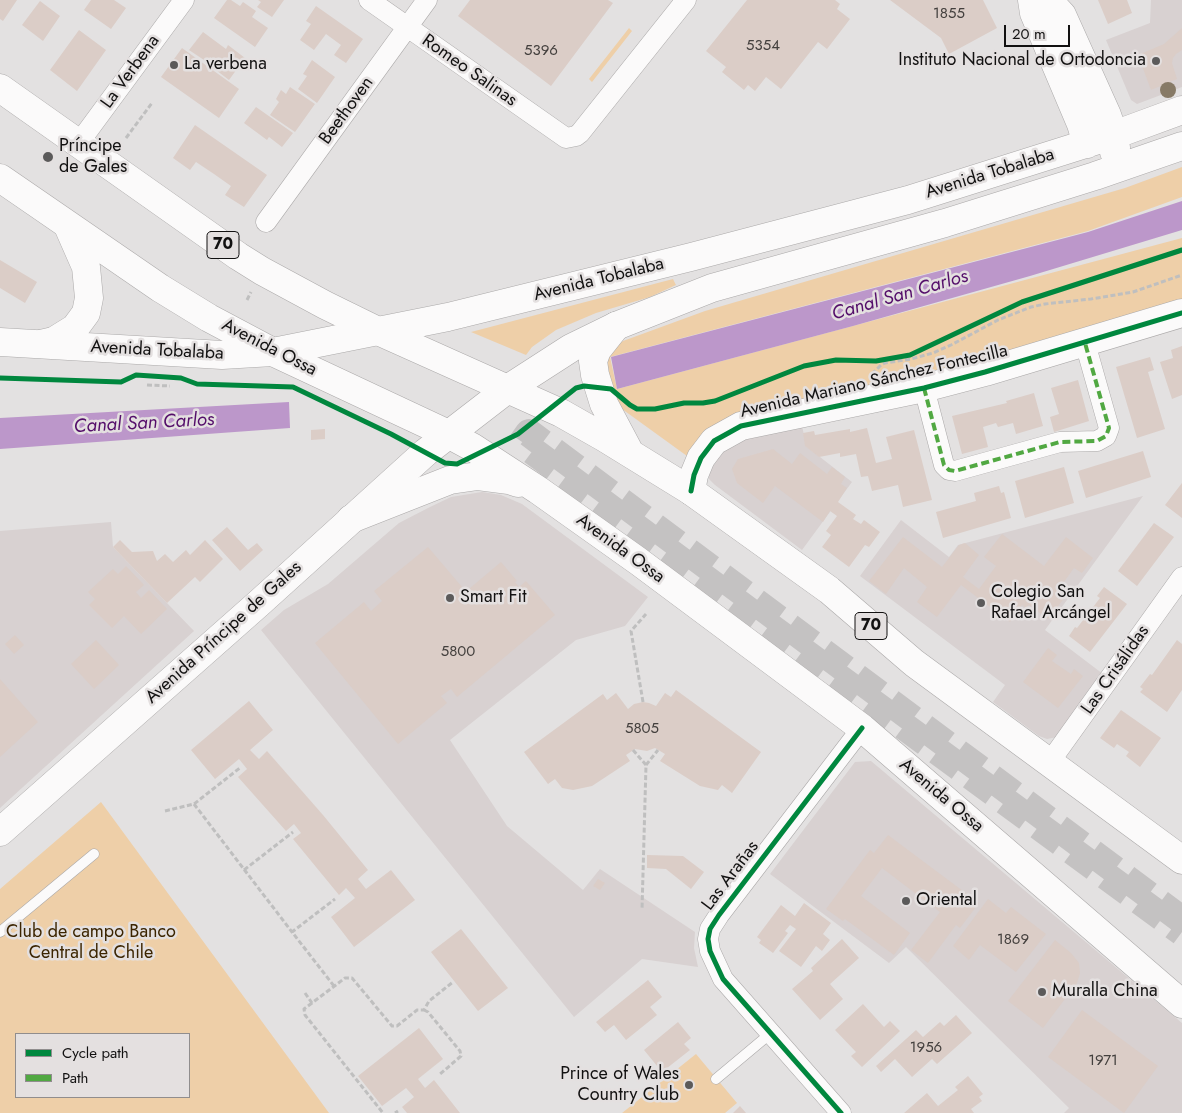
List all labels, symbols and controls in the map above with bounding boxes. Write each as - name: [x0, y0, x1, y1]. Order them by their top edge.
- house number: 1855: [933, 5, 965, 23]
- scale bar: [1007, 15, 1073, 47]
- text: 20 m: [1012, 23, 1046, 45]
- street label: Romeo Salinas: [417, 30, 521, 112]
- street label: La Verbena: [97, 31, 165, 113]
- house number: 5354: [746, 37, 780, 55]
- house number: 5396: [524, 42, 558, 60]
- place label: Instituto Nacional de Ortodoncia: [898, 50, 1146, 72]
- place label: La verbena: [184, 54, 267, 76]
- marker: Instituto Nacional de Ortodoncia: [1150, 55, 1162, 67]
- marker: La verbena: [168, 59, 180, 71]
- street label: Beethoven: [315, 73, 379, 149]
- place label: Príncipe de Gales: [59, 136, 127, 178]
- street label: Avenida Tobalaba: [923, 144, 1057, 204]
- marker: Príncipe de Gales: [41, 150, 55, 164]
- road number: 70: [207, 232, 239, 258]
- street label: Avenida Tobalaba: [532, 253, 666, 307]
- water label: Canal San Carlos: [829, 266, 971, 326]
- street label: Avenida Ossa: [218, 315, 320, 381]
- street label: Avenida Tobalaba: [90, 337, 224, 365]
- street label: Avenida Mariano Sánchez Fontecilla: [738, 341, 1010, 423]
- water label: Canal San Carlos: [73, 409, 215, 439]
- street label: Avenida Ossa: [572, 510, 668, 588]
- street label: Avenida Príncipe de Gales: [142, 557, 306, 709]
- place label: Colegio San Rafael Arcángel: [991, 582, 1111, 624]
- place label: Smart Fit: [460, 587, 526, 609]
- marker: Smart Fit: [444, 592, 456, 604]
- marker: Colegio San Rafael Arcángel: [975, 597, 987, 609]
- road number: 70: [855, 612, 887, 640]
- street label: Las Crisálidas: [1077, 621, 1155, 719]
- house number: 5800: [441, 643, 475, 661]
- house number: 5805: [625, 720, 659, 738]
- street label: Avenida Ossa: [894, 754, 988, 838]
- street label: Las Arañas: [698, 837, 764, 915]
- place label: Oriental: [916, 890, 977, 912]
- marker: Oriental: [900, 895, 912, 907]
- park label: Club de campo Banco Central de Chile: [6, 922, 176, 964]
- house number: 1869: [997, 931, 1029, 949]
- place label: Muralla China: [1052, 981, 1158, 1003]
- marker: Muralla China: [1036, 986, 1048, 998]
- legend: [15, 1033, 190, 1098]
- house number: 1956: [910, 1039, 942, 1057]
- text: Cycle path: [62, 1042, 129, 1064]
- house number: 1971: [1088, 1052, 1118, 1070]
- place label: Prince of Wales Country Club: [560, 1064, 679, 1106]
- text: Path: [62, 1067, 88, 1089]
- marker: Prince of Wales Country Club: [683, 1079, 695, 1091]

